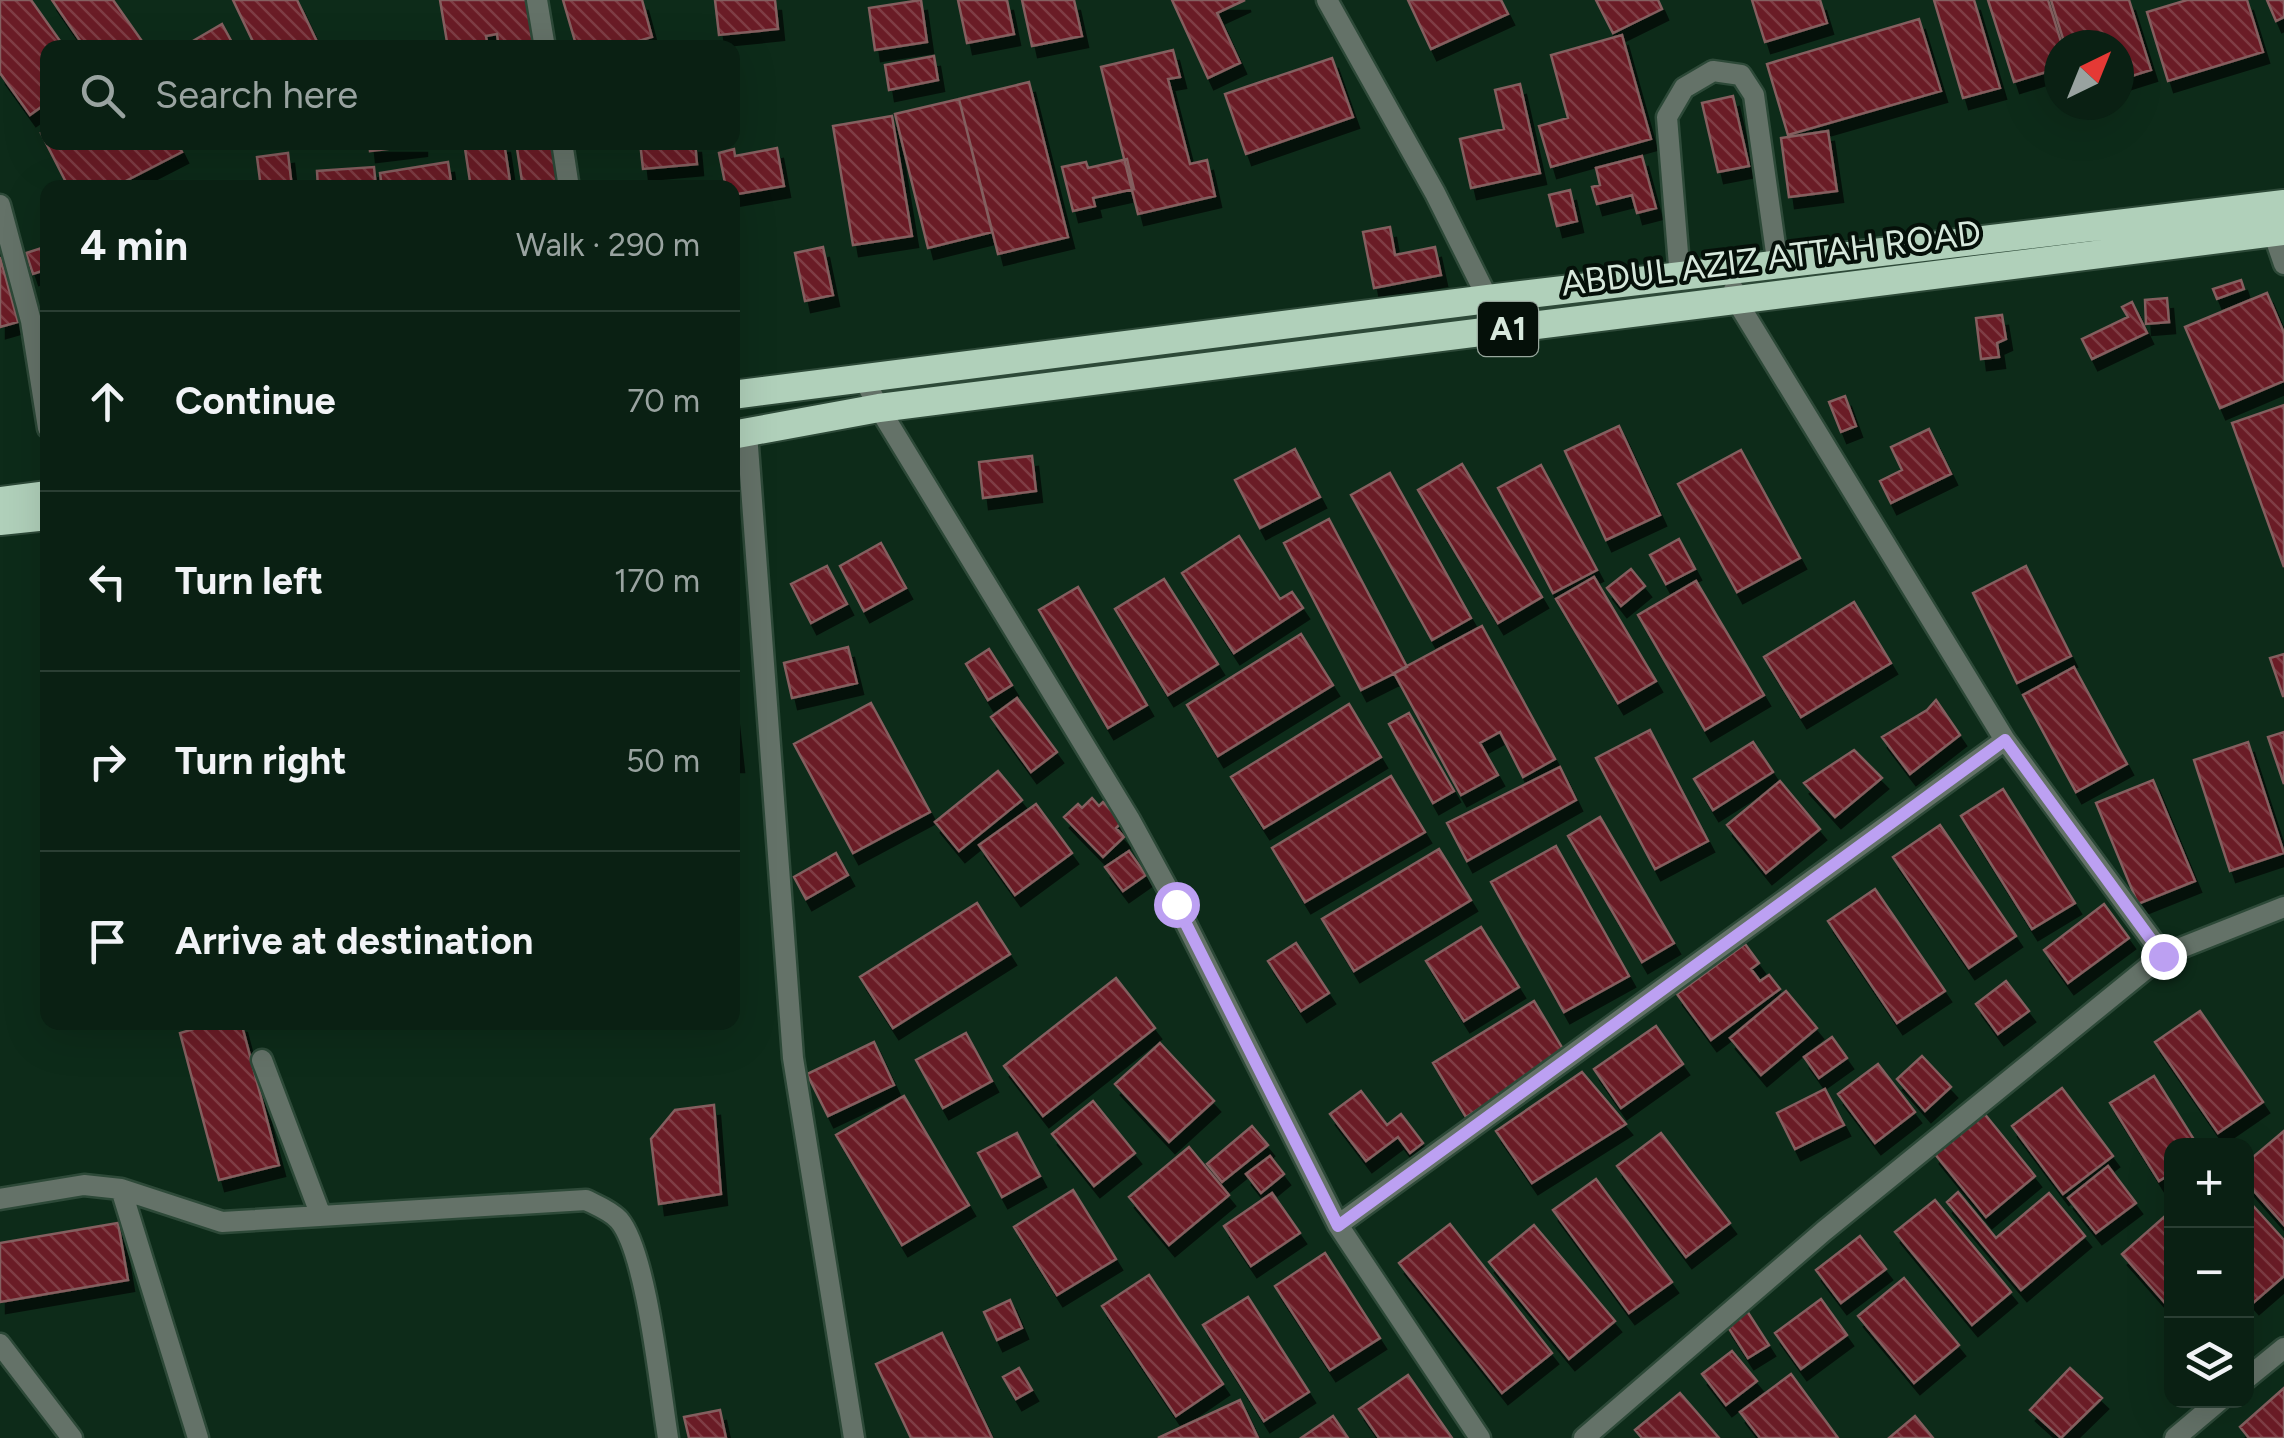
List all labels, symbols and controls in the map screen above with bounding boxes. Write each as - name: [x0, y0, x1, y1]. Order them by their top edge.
- north arrow: [2044, 30, 2134, 120]
- search box: [40, 40, 740, 150]
- icon: search: [75, 68, 130, 123]
- text: Search here: [155, 72, 358, 118]
- street label: ABDUL AZIZ ATTAH ROAD: [1559, 211, 1983, 305]
- text: 4 min: [80, 220, 188, 271]
- text: Walk · 290 m: [516, 226, 700, 264]
- road number: A1: [1478, 302, 1538, 356]
- icon: ahead: [80, 374, 135, 429]
- text: Continue: [175, 378, 336, 424]
- text: 70 m: [627, 382, 700, 420]
- icon: left: [80, 554, 135, 609]
- text: Turn left: [175, 558, 323, 604]
- text: 170 m: [614, 562, 700, 600]
- icon: right: [80, 734, 135, 789]
- text: Turn right: [175, 738, 347, 784]
- text: 50 m: [626, 742, 700, 780]
- route start: [1154, 882, 1200, 928]
- icon: arrive: [80, 914, 135, 969]
- text: Arrive at destination: [175, 918, 533, 964]
- route end: [2141, 934, 2187, 980]
- map controls: [2164, 1138, 2254, 1408]
- button: +: [2164, 1138, 2254, 1228]
- button: −: [2164, 1228, 2254, 1318]
- button: layers: [2164, 1318, 2254, 1408]

